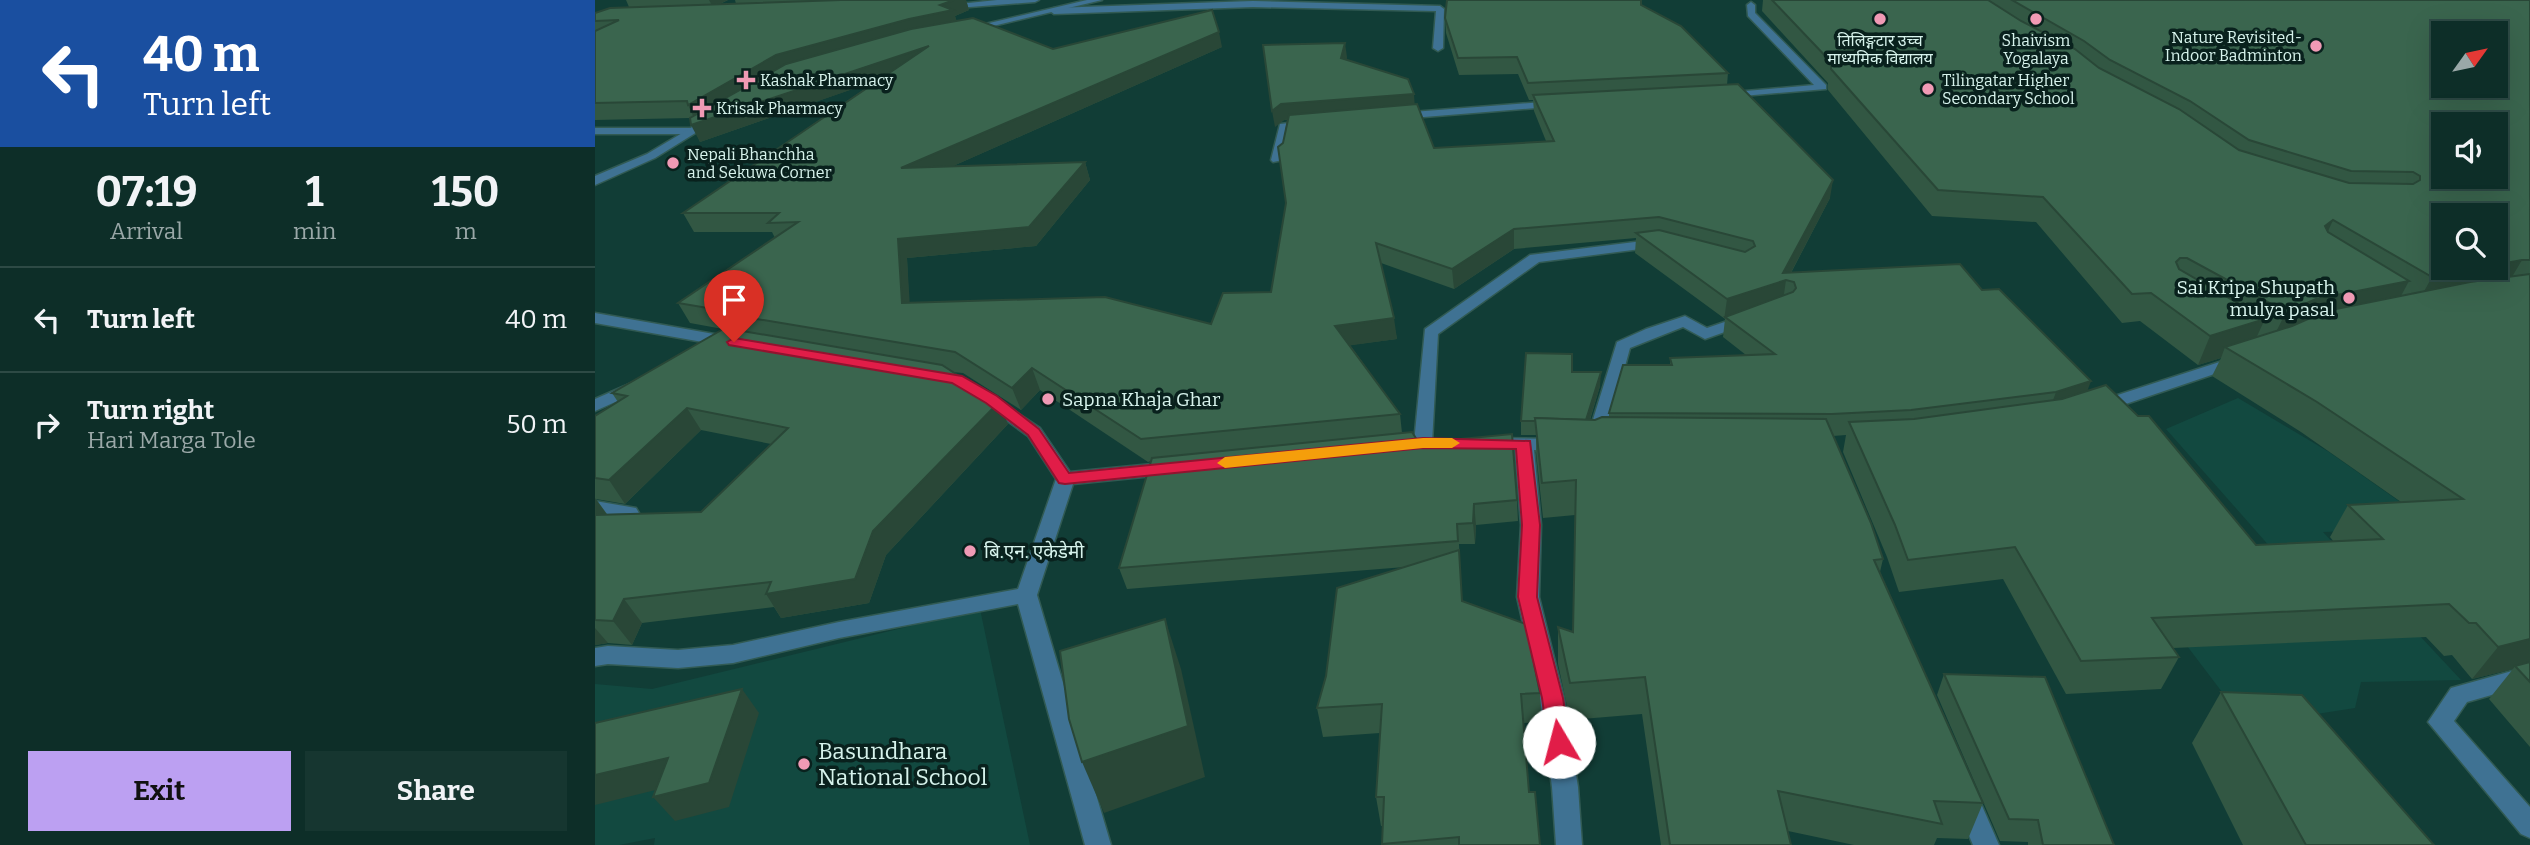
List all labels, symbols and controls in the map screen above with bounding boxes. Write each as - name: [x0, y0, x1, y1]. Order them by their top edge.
- marker: तिलिङ्गटार उच्च माध्यमिक विद्यालय: [1872, 11, 1888, 27]
- marker: Shaivism Yogalaya: [2028, 11, 2044, 27]
- north arrow: [2431, 21, 2508, 98]
- map controls: [2431, 21, 2508, 280]
- text: 40 m: [143, 25, 260, 84]
- icon: left: [28, 28, 119, 119]
- place label: Nature Revisited- Indoor Badminton: [2165, 28, 2302, 65]
- place label: तिलिङ्गटार उच्च माध्यमिक विद्यालय: [1827, 31, 1934, 68]
- place label: Shaivism Yogalaya: [2002, 31, 2070, 68]
- marker: Nature Revisited- Indoor Badminton: [2308, 38, 2324, 54]
- place label: Kashak Pharmacy: [760, 71, 894, 90]
- place label: Tilingatar Higher Secondary School: [1942, 71, 2075, 108]
- marker: Kashak Pharmacy: [738, 72, 754, 88]
- marker: Tilingatar Higher Secondary School: [1920, 81, 1936, 97]
- text: Turn left: [143, 85, 271, 123]
- place label: Krisak Pharmacy: [716, 99, 843, 118]
- marker: Krisak Pharmacy: [694, 100, 710, 116]
- button: sound: [2431, 112, 2508, 189]
- place label: Nepali Bhanchha and Sekuwa Corner: [687, 145, 832, 182]
- marker: Nepali Bhanchha and Sekuwa Corner: [665, 155, 681, 171]
- text: 07:19: [95, 167, 197, 217]
- text: 1: [306, 167, 324, 217]
- text: 150: [432, 167, 500, 217]
- button: search: [2431, 203, 2508, 280]
- text: Arrival: [110, 217, 183, 245]
- text: min: [293, 217, 336, 245]
- text: m: [455, 217, 477, 245]
- pin: [704, 270, 764, 342]
- place label: Sai Kripa Shupath mulya pasal: [2176, 276, 2335, 321]
- icon: arrive: [715, 281, 753, 319]
- marker: Sai Kripa Shupath mulya pasal: [2341, 290, 2357, 306]
- icon: left: [28, 301, 66, 339]
- text: Turn left: [87, 304, 195, 335]
- text: 40 m: [505, 304, 567, 335]
- place label: Sapna Khaja Ghar: [1062, 388, 1221, 411]
- marker: Sapna Khaja Ghar: [1040, 391, 1056, 407]
- text: Turn right: [87, 395, 214, 426]
- icon: right: [28, 406, 66, 444]
- text: 50 m: [506, 409, 567, 440]
- text: Hari Marga Tole: [87, 426, 256, 454]
- place label: बि.एन. एकेडेमी: [984, 540, 1085, 563]
- marker: बि.एन. एकेडेमी: [962, 543, 978, 559]
- position arrow: [1522, 705, 1596, 779]
- place label: Basundhara National School: [818, 737, 988, 791]
- button: Exit: [28, 751, 291, 831]
- button: Share: [305, 751, 567, 831]
- marker: Basundhara National School: [796, 756, 812, 772]

